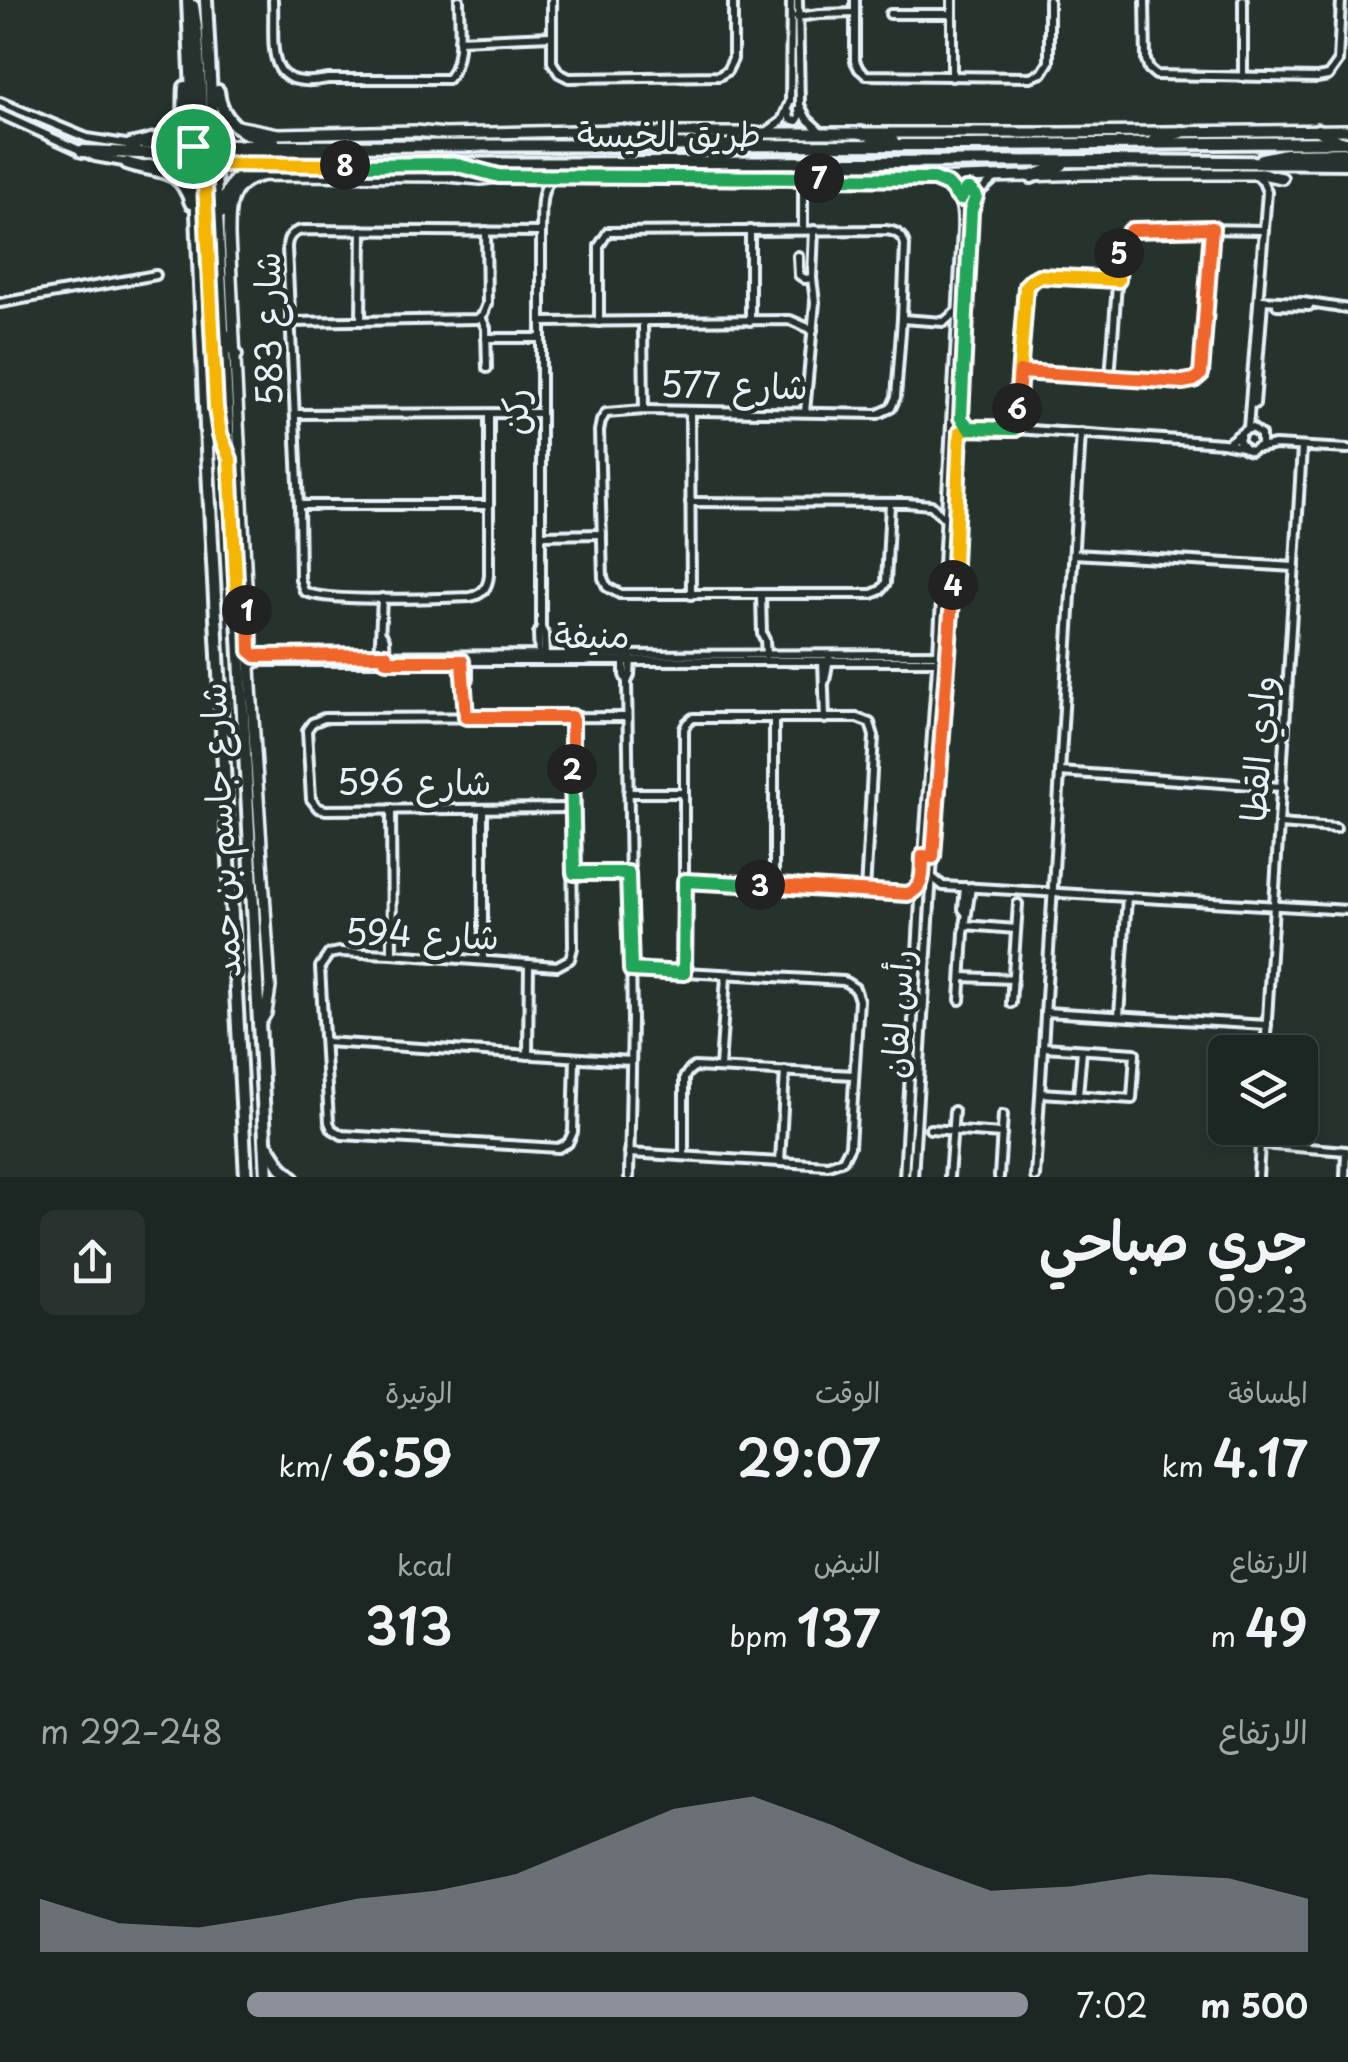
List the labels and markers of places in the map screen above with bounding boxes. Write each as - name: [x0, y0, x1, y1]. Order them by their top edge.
- pin: [151, 104, 236, 189]
- pin: 8: [320, 140, 370, 190]
- pin: 7: [794, 153, 844, 203]
- pin: 5: [1094, 228, 1144, 278]
- pin: 6: [992, 383, 1042, 433]
- pin: 4: [928, 560, 978, 610]
- pin: 1: [222, 585, 272, 635]
- pin: 2: [547, 744, 597, 794]
- pin: 3: [735, 860, 785, 910]

